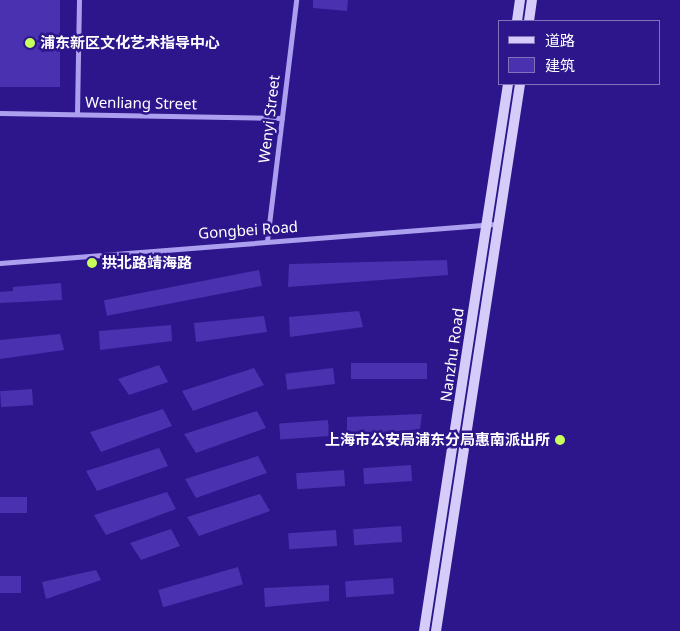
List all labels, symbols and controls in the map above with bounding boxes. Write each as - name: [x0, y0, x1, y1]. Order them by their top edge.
- legend: [498, 20, 660, 85]
- text: 道路: [545, 30, 575, 50]
- place label: 浦东新区文化艺术指导中心: [40, 34, 220, 52]
- marker: 浦东新区文化艺术指导中心: [24, 37, 36, 49]
- text: 建筑: [545, 55, 575, 75]
- street label: Wenyi Street: [255, 74, 283, 164]
- street label: Wenliang Street: [85, 93, 197, 113]
- street label: Gongbei Road: [197, 218, 299, 242]
- place label: 拱北路靖海路: [102, 254, 192, 272]
- marker: 拱北路靖海路: [86, 257, 98, 269]
- street label: Nanzhu Road: [437, 307, 467, 403]
- place label: 上海市公安局浦东分局惠南派出所: [325, 431, 550, 449]
- marker: 上海市公安局浦东分局惠南派出所: [554, 434, 566, 446]

